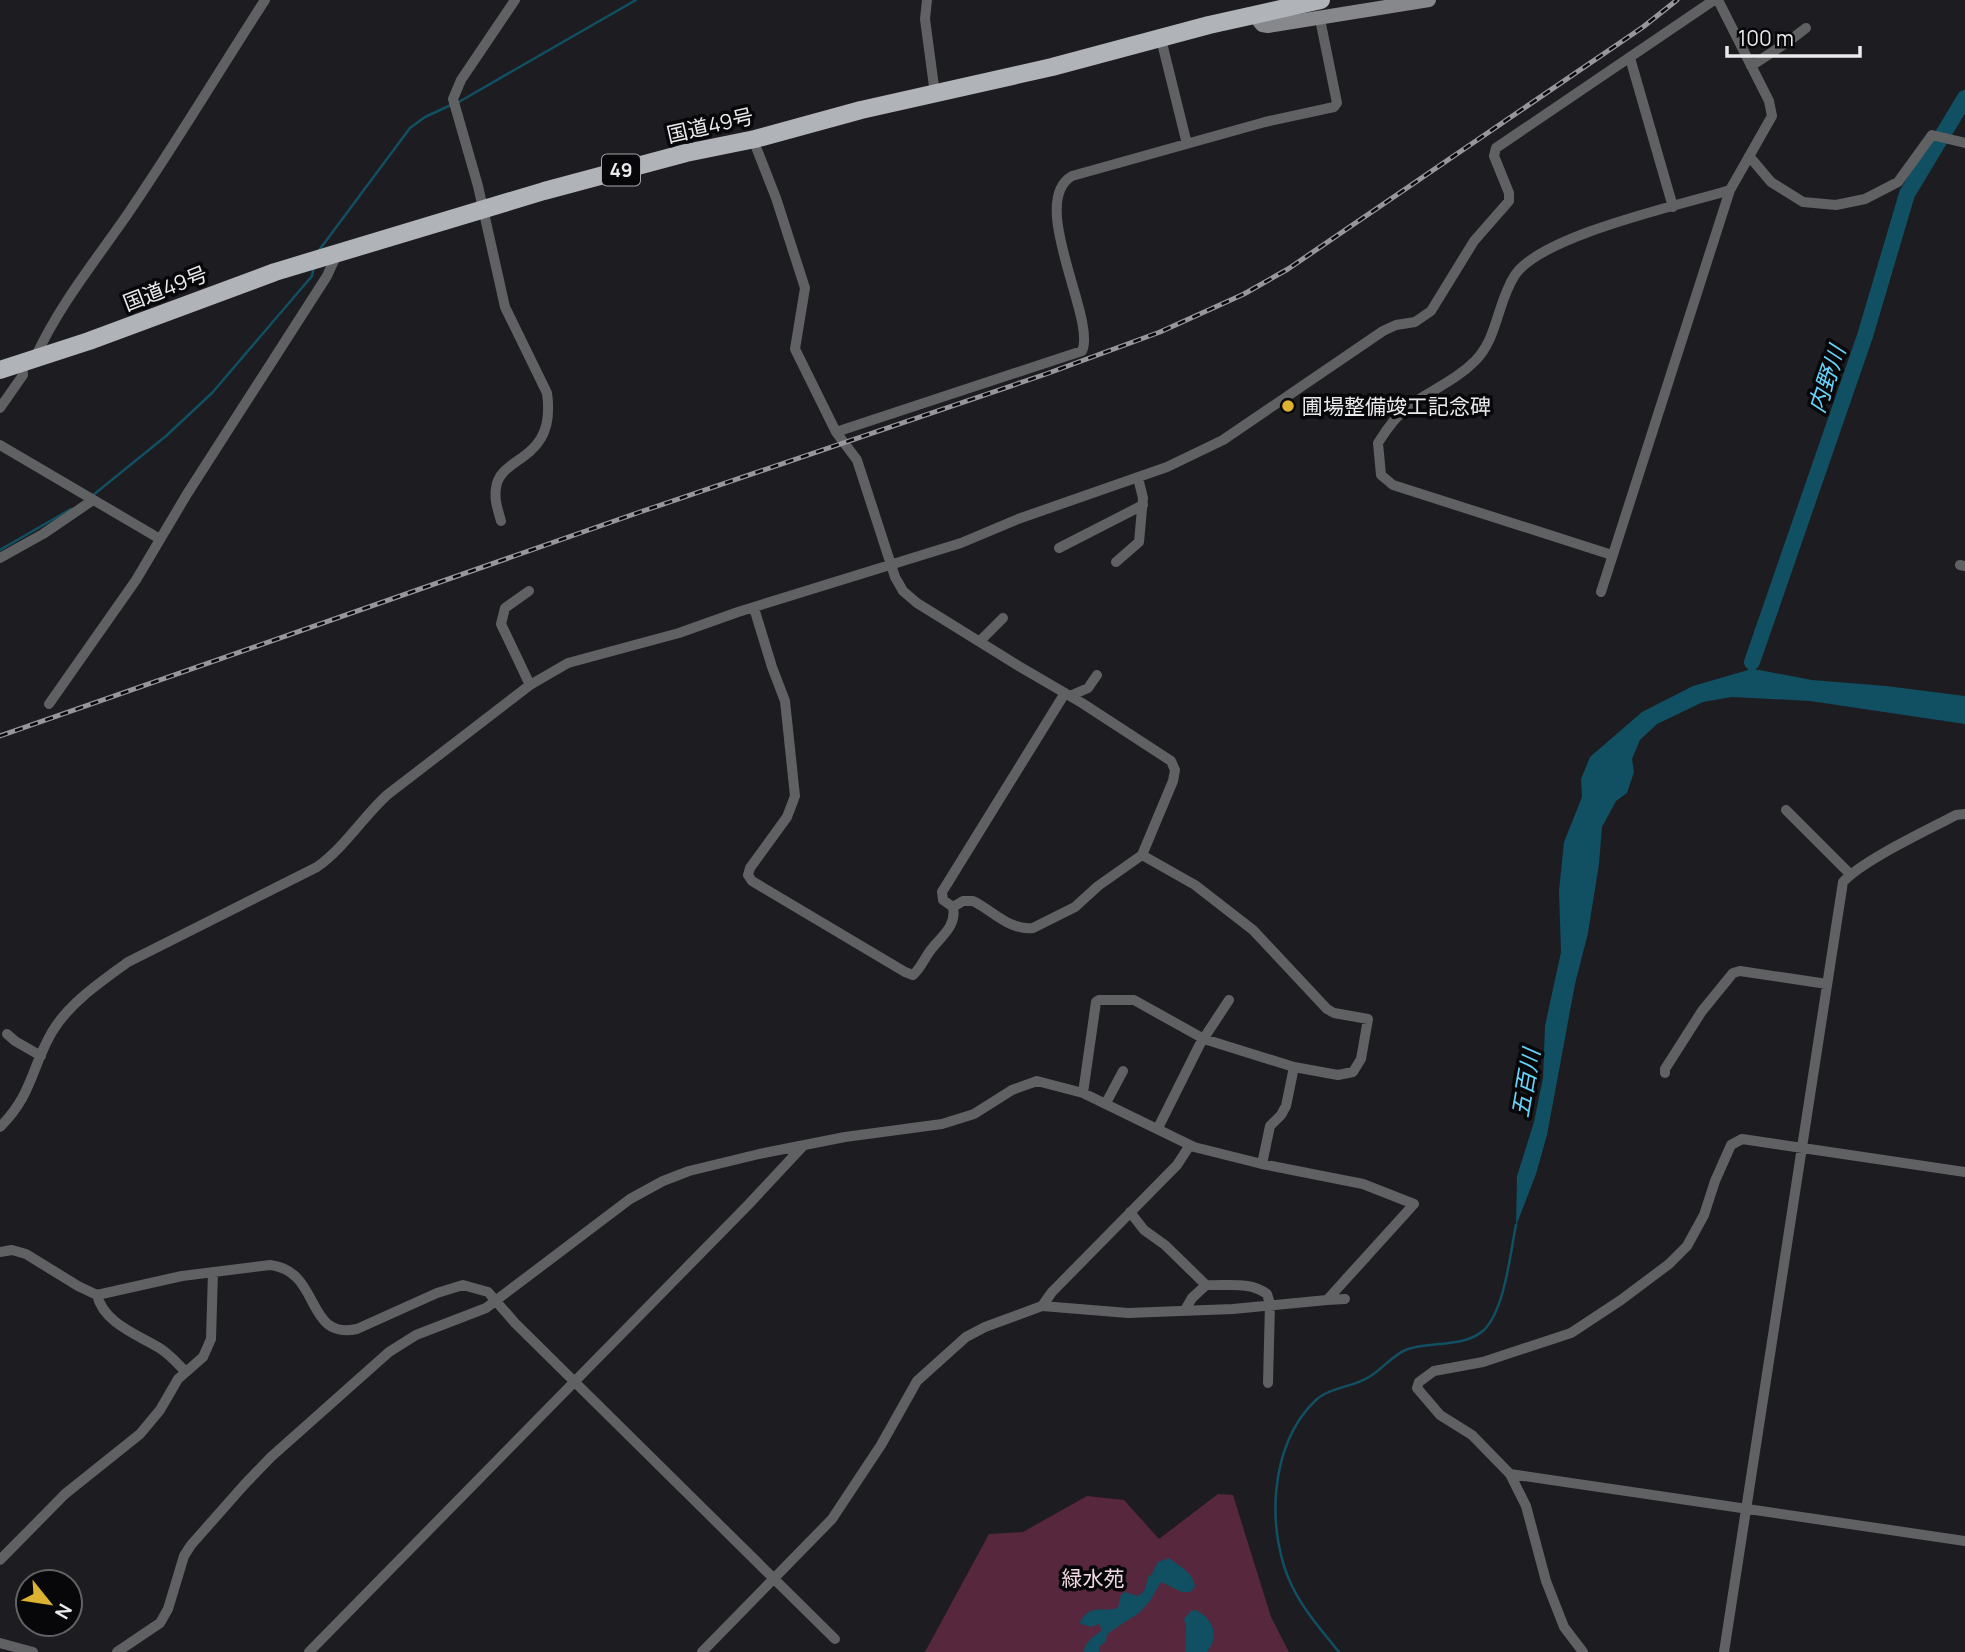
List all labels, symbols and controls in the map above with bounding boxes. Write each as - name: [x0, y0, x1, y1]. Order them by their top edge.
- scale bar: [1727, 14, 1860, 58]
- text: 100 m: [1738, 24, 1794, 52]
- street label: 国道49号: [664, 101, 756, 149]
- road number: 49: [602, 154, 640, 186]
- street label: 国道49号: [119, 259, 211, 317]
- water label: 内野川: [1800, 338, 1853, 417]
- place label: 圃場整備竣工記念碑: [1302, 392, 1491, 420]
- marker: 圃場整備竣工記念碑: [1280, 398, 1296, 414]
- water label: 五百川: [1503, 1043, 1547, 1120]
- park label: 緑水苑: [1062, 1564, 1125, 1592]
- north arrow: [14, 1568, 84, 1638]
- text: N: [49, 1599, 78, 1624]

